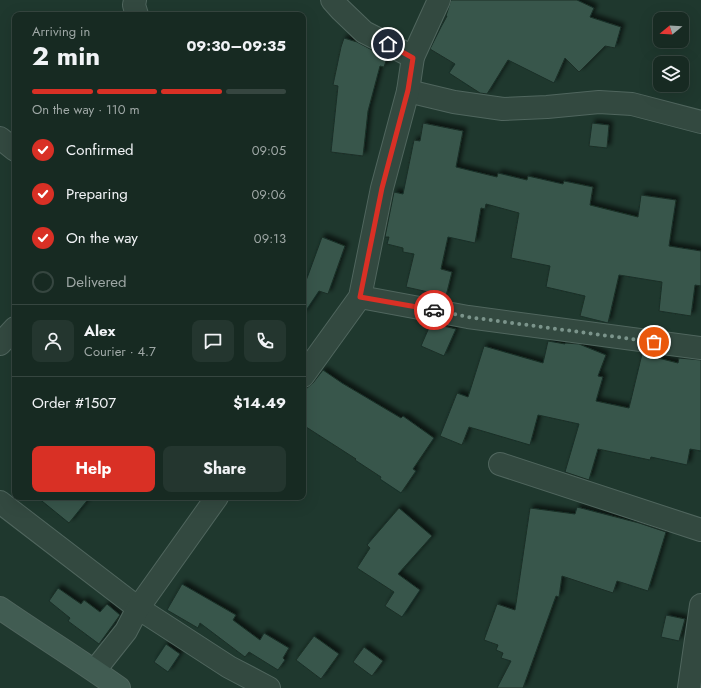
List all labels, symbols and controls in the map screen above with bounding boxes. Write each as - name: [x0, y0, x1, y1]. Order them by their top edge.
- north arrow: [653, 12, 689, 48]
- map controls: [653, 12, 689, 92]
- text: Arriving in: [32, 22, 90, 41]
- pin: [371, 27, 405, 61]
- icon: home: [377, 33, 399, 55]
- text: 09:30–09:35: [186, 35, 286, 57]
- text: 2 min: [32, 37, 100, 75]
- button: layers: [653, 56, 689, 92]
- text: On the way · 110 m: [32, 100, 140, 119]
- icon: check: [32, 139, 54, 161]
- text: Confirmed: [66, 139, 134, 161]
- text: 09:05: [252, 141, 286, 160]
- icon: check: [32, 183, 54, 205]
- text: Preparing: [66, 183, 128, 205]
- text: 09:06: [252, 185, 286, 204]
- icon: check: [32, 227, 54, 249]
- text: On the way: [66, 227, 138, 249]
- text: 09:13: [254, 229, 286, 248]
- text: Delivered: [66, 271, 127, 293]
- courier: [414, 290, 454, 330]
- icon: car: [423, 299, 445, 321]
- button: person: [32, 320, 74, 362]
- text: Alex: [84, 320, 115, 342]
- button: chat: [192, 320, 234, 362]
- button: phone: [244, 320, 286, 362]
- pin: [637, 325, 671, 359]
- icon: bag: [643, 331, 665, 353]
- text: Courier · 4.7: [84, 342, 156, 361]
- text: Order #1507: [32, 392, 116, 414]
- text: $14.49: [233, 392, 286, 414]
- button: Help: [32, 446, 155, 492]
- button: Share: [163, 446, 286, 492]

